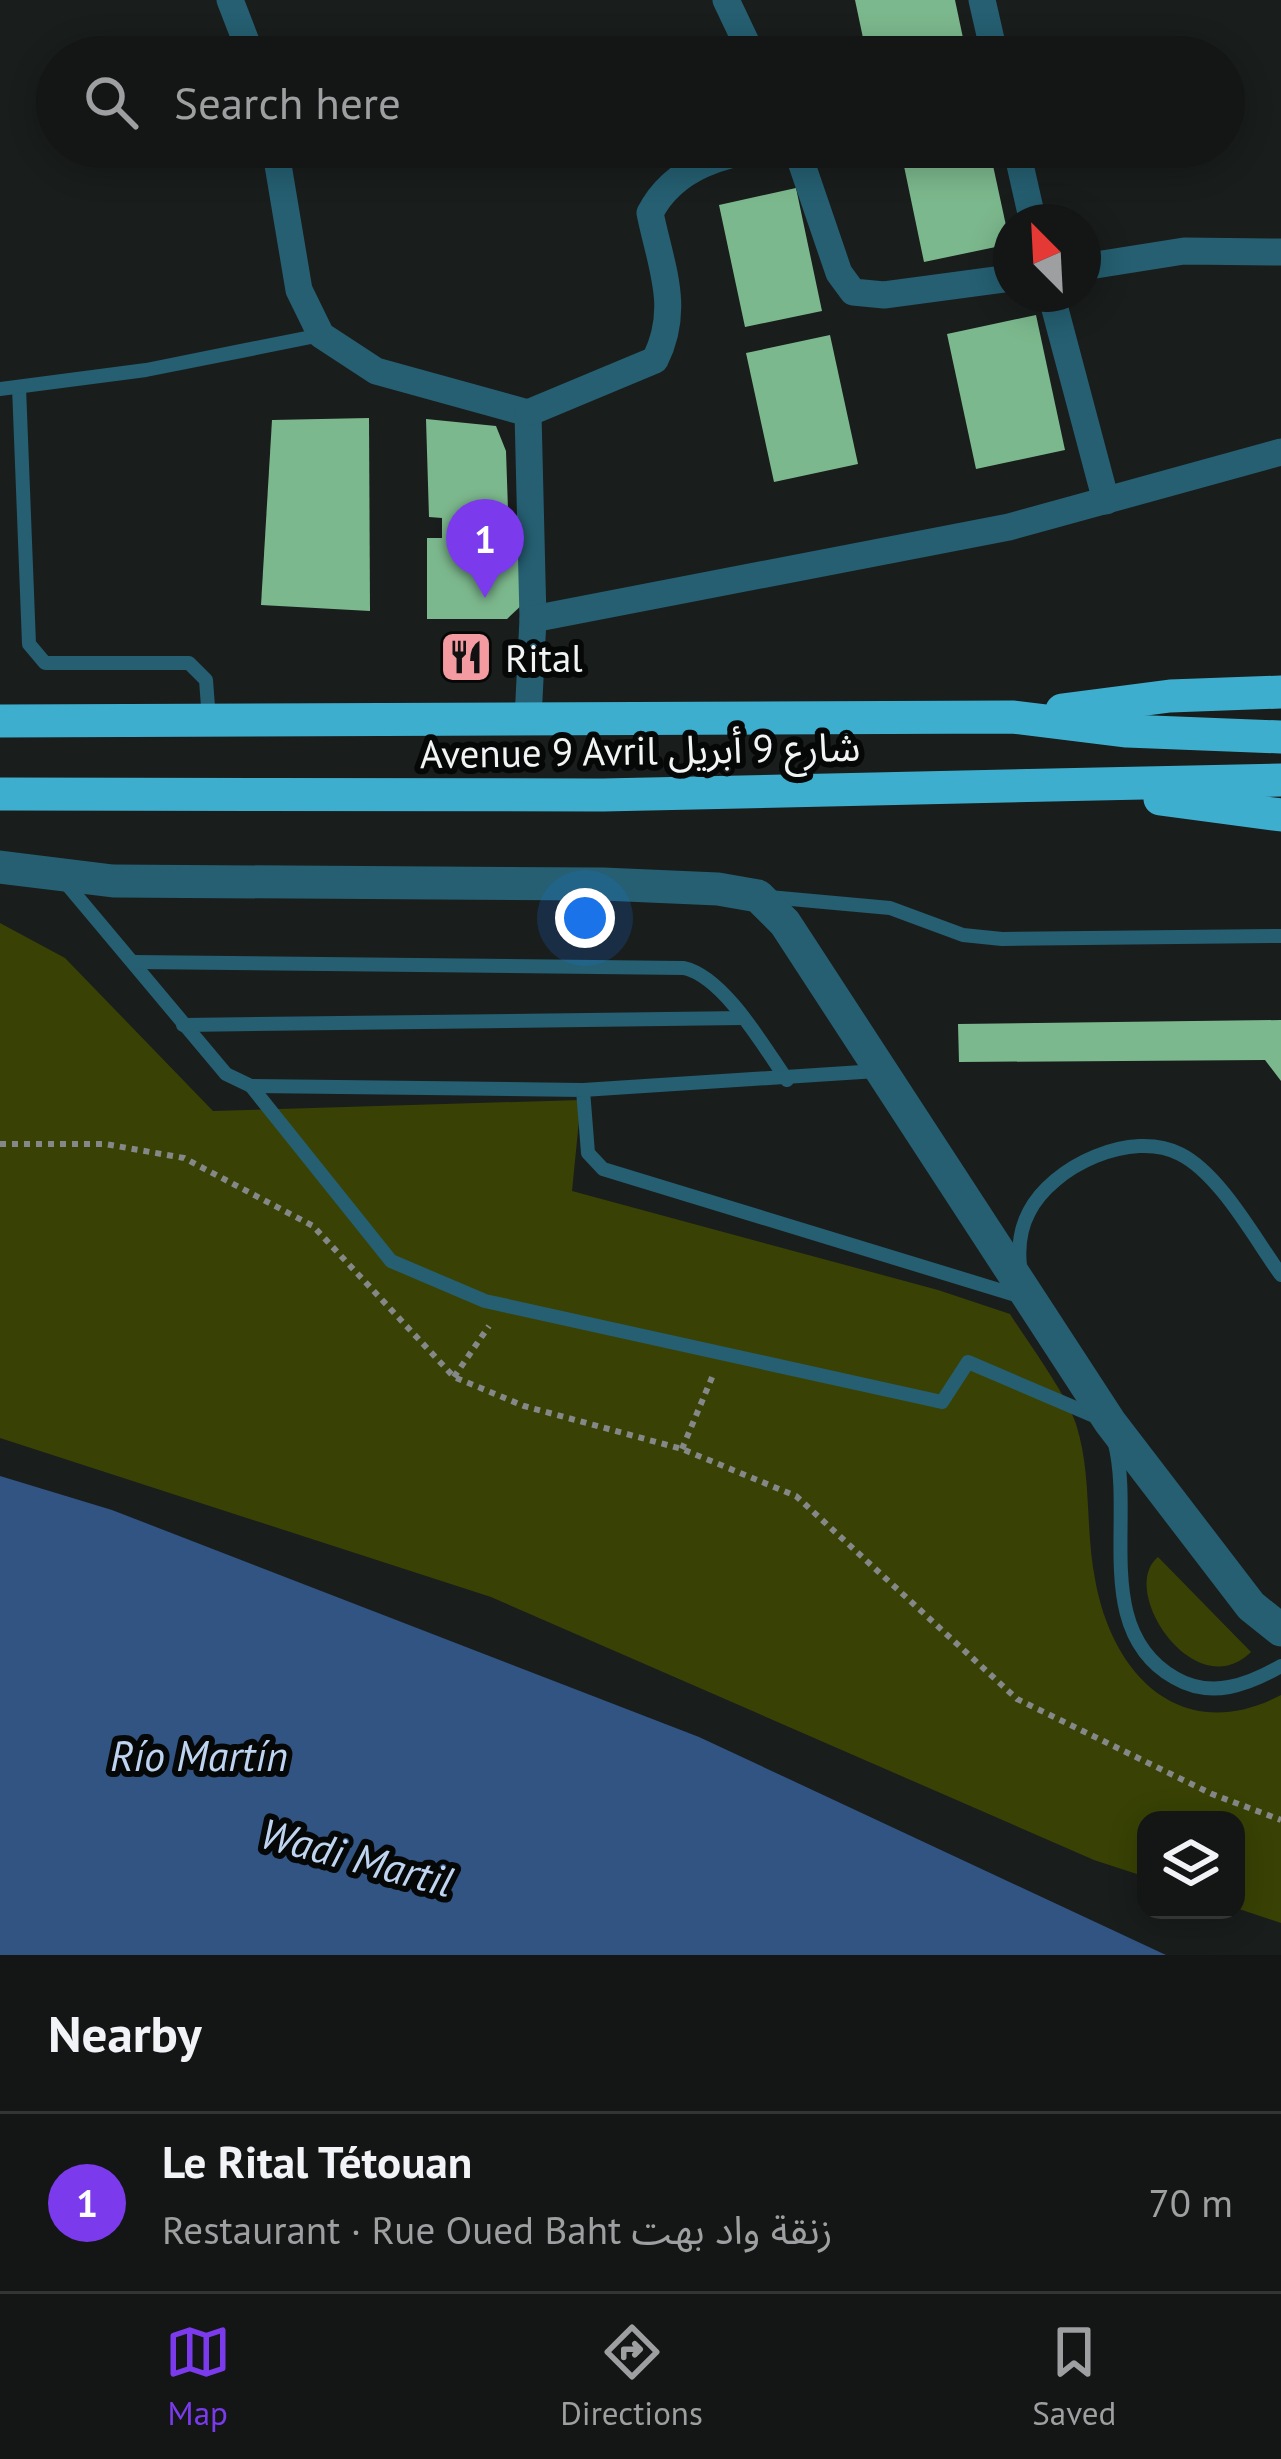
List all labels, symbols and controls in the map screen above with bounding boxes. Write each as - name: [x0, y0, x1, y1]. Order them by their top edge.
- search box: [36, 36, 1245, 168]
- icon: search: [78, 69, 144, 135]
- text: Search here: [174, 73, 401, 131]
- north arrow: [993, 204, 1101, 312]
- pin: 1: [446, 499, 524, 598]
- restaurant icon: Rital: [438, 629, 494, 685]
- place label: Rital: [505, 632, 583, 683]
- street label: Avenue 9 Avril شارع 9 أبريل: [419, 721, 861, 783]
- your location: [555, 888, 615, 948]
- water label: Río Martín: [110, 1728, 288, 1783]
- water label: Wadi Martil: [255, 1805, 459, 1909]
- map controls: [1137, 1811, 1245, 1919]
- button: layers: [1137, 1811, 1245, 1919]
- text: Nearby: [48, 2000, 202, 2066]
- text: Le Rital Tétouan: [162, 2132, 472, 2190]
- text: 1: [76, 2177, 98, 2228]
- text: 70 m: [1148, 2177, 1233, 2228]
- text: Restaurant · Rue Oued Baht زنقة واد بهت: [162, 2204, 833, 2255]
- tab: Map: [165, 2319, 231, 2434]
- tab: Directions: [560, 2319, 703, 2434]
- tab: Saved: [1032, 2319, 1116, 2434]

